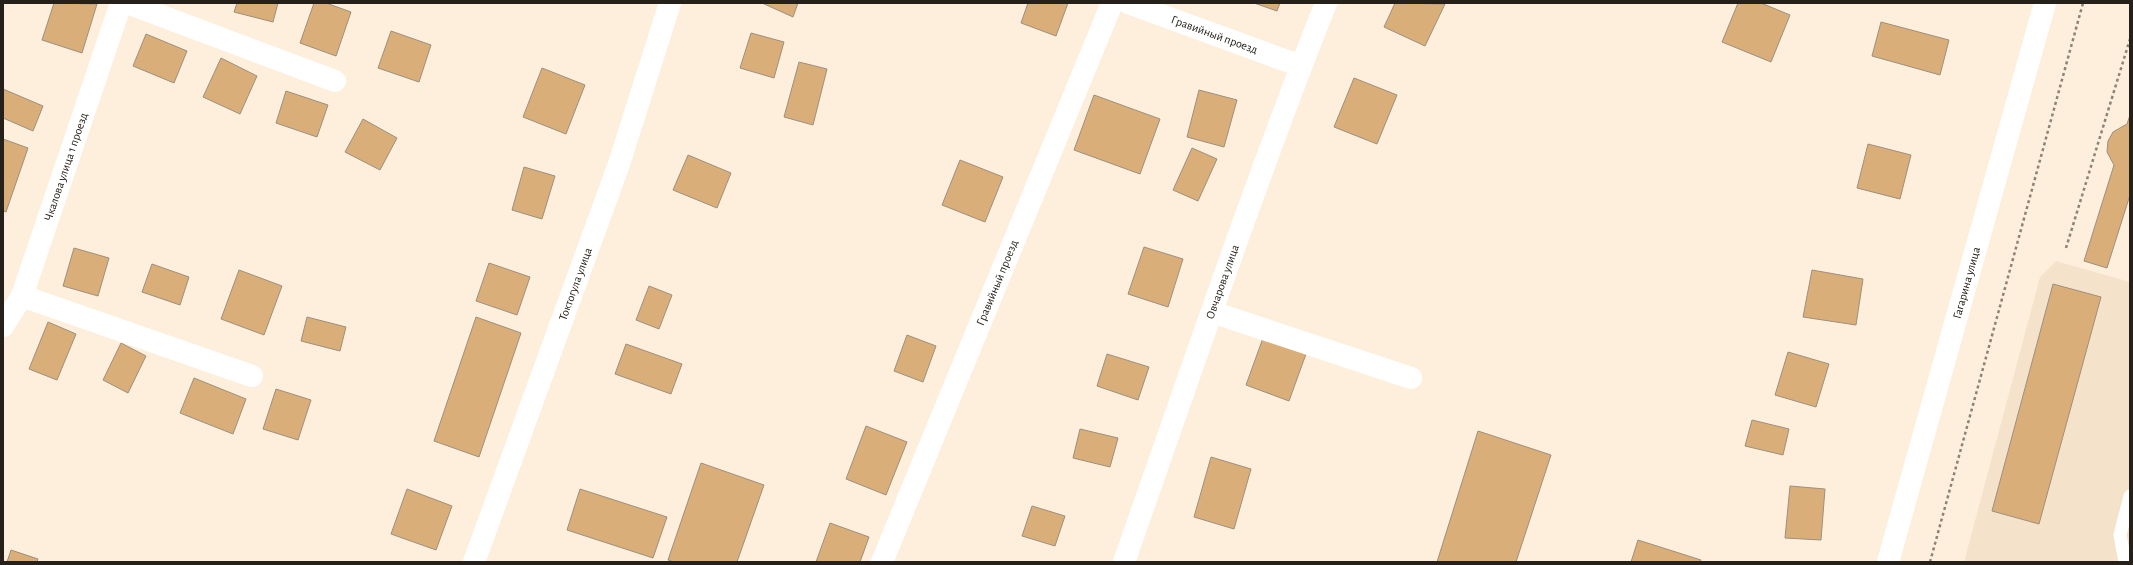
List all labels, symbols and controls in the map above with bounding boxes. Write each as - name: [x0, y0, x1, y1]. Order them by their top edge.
- street label: Гравийный проезд: [1169, 13, 1259, 56]
- street label: Чкалова улица 1 проезд: [42, 111, 90, 222]
- street label: Гравийный проезд: [974, 238, 1020, 327]
- street label: Овчарова улица: [1204, 242, 1241, 321]
- street label: Токтогула улица: [557, 245, 594, 322]
- street label: Гагарина улица: [1951, 245, 1982, 320]

